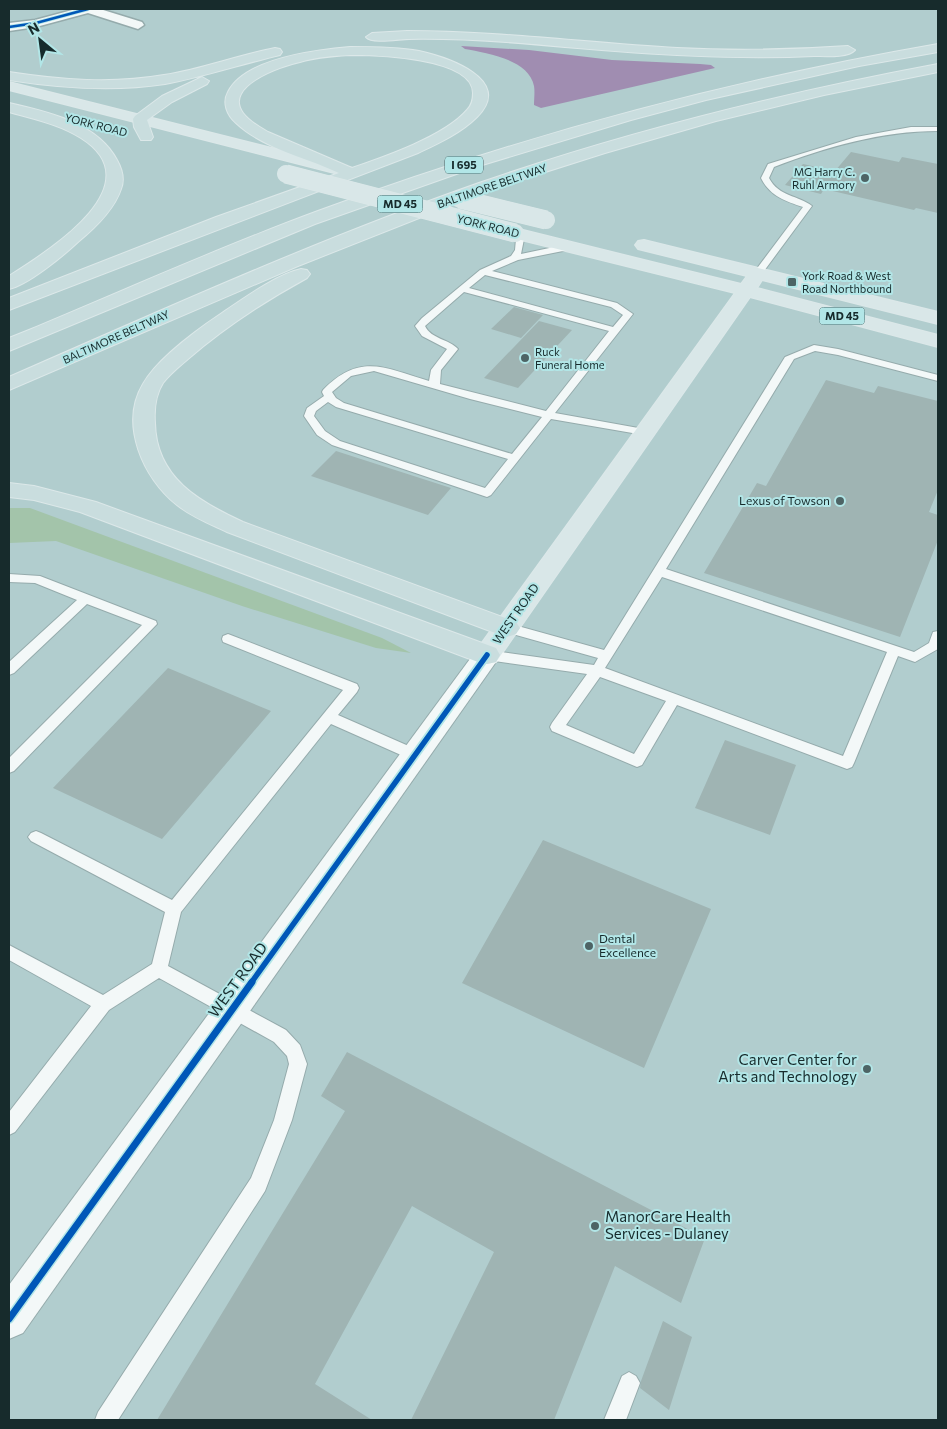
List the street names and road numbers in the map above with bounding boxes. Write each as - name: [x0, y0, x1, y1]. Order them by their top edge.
- street label: YORK ROAD: [63, 110, 129, 139]
- road number: I 695: [445, 156, 483, 174]
- street label: BALTIMORE BELTWAY: [435, 161, 549, 210]
- road number: MD 45: [378, 195, 422, 212]
- street label: YORK ROAD: [455, 211, 521, 240]
- street label: BALTIMORE BELTWAY: [60, 307, 171, 366]
- road number: MD 45: [820, 308, 864, 324]
- street label: WEST ROAD: [489, 580, 541, 646]
- street label: WEST ROAD: [204, 938, 270, 1020]

